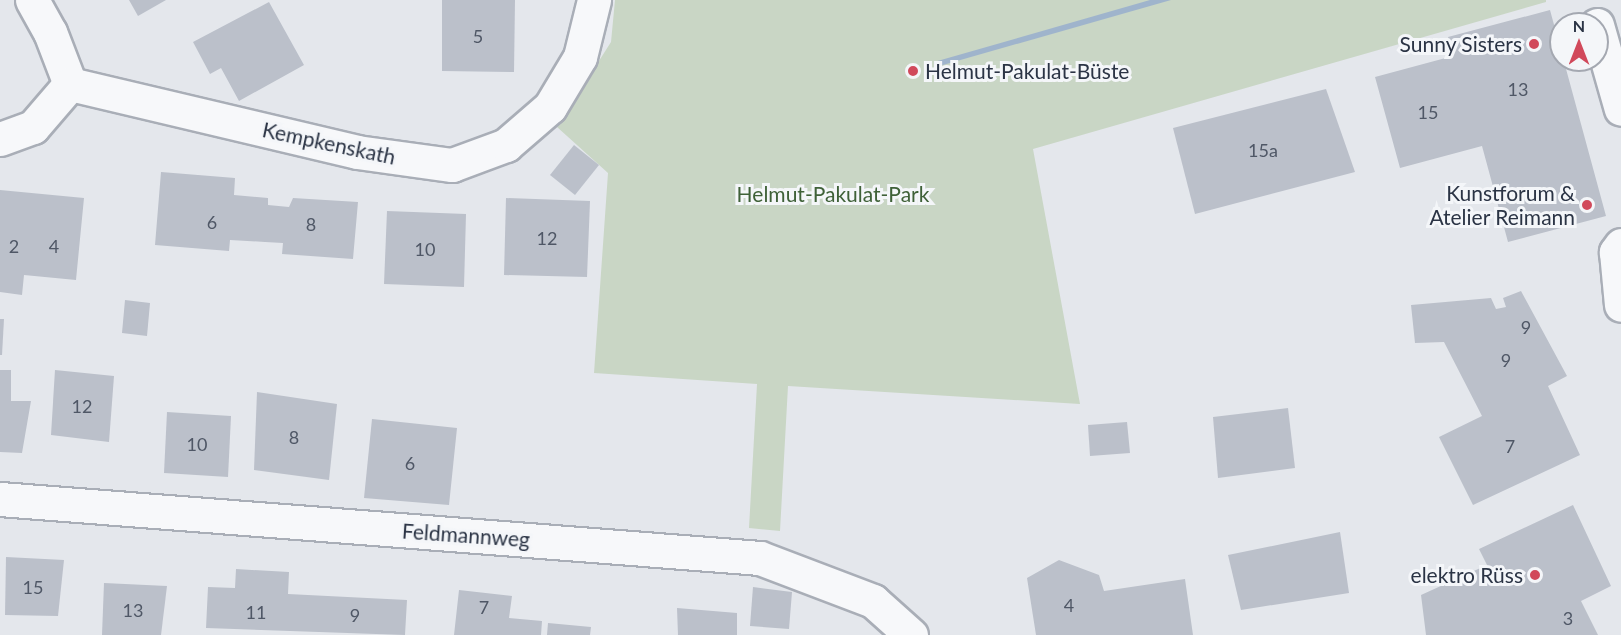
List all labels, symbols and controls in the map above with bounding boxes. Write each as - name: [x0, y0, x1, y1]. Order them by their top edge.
- north arrow: [1549, 12, 1609, 72]
- text: N: [1573, 16, 1585, 35]
- house number: 5: [473, 25, 483, 47]
- place label: Sunny Sisters: [1399, 31, 1522, 57]
- marker: Sunny Sisters: [1527, 37, 1541, 51]
- place label: Helmut-Pakulat-Büste: [925, 58, 1129, 84]
- marker: Helmut-Pakulat-Büste: [906, 64, 920, 78]
- house number: 13: [1508, 78, 1528, 100]
- house number: 15: [1418, 101, 1438, 123]
- street label: Kempkenskath: [260, 117, 398, 169]
- house number: 15a: [1248, 139, 1278, 161]
- place label: Kunstforum & Atelier Reimann: [1429, 180, 1575, 230]
- park label: Helmut-Pakulat-Park: [737, 181, 929, 207]
- marker: Kunstforum & Atelier Reimann: [1580, 198, 1594, 212]
- house number: 6: [207, 211, 217, 233]
- house number: 8: [306, 213, 316, 235]
- house number: 12: [537, 227, 557, 249]
- house number: 2: [9, 235, 19, 257]
- house number: 4: [49, 235, 59, 257]
- house number: 10: [415, 238, 435, 260]
- house number: 9: [1521, 316, 1531, 338]
- house number: 9: [1501, 349, 1511, 371]
- house number: 12: [72, 395, 92, 417]
- house number: 8: [289, 426, 299, 448]
- house number: 10: [187, 433, 207, 455]
- house number: 7: [1505, 435, 1515, 457]
- house number: 6: [405, 452, 415, 474]
- street label: Feldmannweg: [401, 518, 531, 552]
- place label: elektro Rüss: [1411, 562, 1523, 588]
- marker: elektro Rüss: [1528, 568, 1542, 582]
- house number: 15: [23, 576, 43, 598]
- house number: 4: [1064, 594, 1074, 616]
- house number: 7: [479, 596, 489, 618]
- house number: 13: [123, 599, 143, 621]
- house number: 11: [246, 601, 266, 623]
- house number: 9: [350, 604, 360, 626]
- house number: 3: [1563, 607, 1573, 629]

